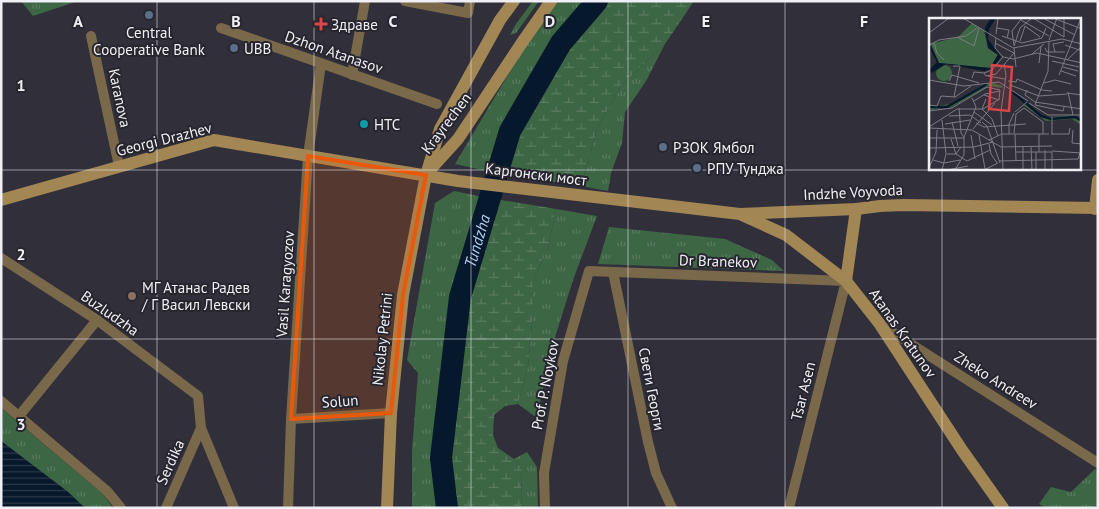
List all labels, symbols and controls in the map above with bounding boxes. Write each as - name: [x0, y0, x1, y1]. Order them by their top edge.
- marker: Central Cooperative Bank: [143, 9, 155, 21]
- text: A: [73, 11, 83, 31]
- text: B: [231, 11, 241, 31]
- text: C: [389, 11, 398, 31]
- text: D: [545, 11, 555, 31]
- text: E: [702, 11, 710, 31]
- text: F: [860, 11, 868, 31]
- place label: Здраве: [331, 15, 378, 34]
- marker: Здраве: [315, 18, 327, 30]
- inset map: [929, 18, 1082, 170]
- place label: Central Cooperative Bank: [93, 23, 206, 59]
- street label: Dzhon Atanasov: [283, 26, 386, 78]
- place label: UBB: [244, 39, 271, 58]
- marker: UBB: [228, 42, 240, 54]
- street label: Karanova: [105, 67, 135, 129]
- text: 1: [16, 75, 26, 95]
- street label: Krayrechen: [417, 89, 475, 157]
- place label: НТС: [374, 115, 400, 134]
- street label: Georgi Drazhev: [114, 118, 214, 160]
- marker: НТС: [358, 118, 370, 130]
- place label: РЗОК Ямбол: [673, 138, 755, 157]
- marker: РЗОК Ямбол: [657, 141, 669, 153]
- street label: Каргонски мост: [484, 158, 588, 190]
- place label: РПУ Тунджа: [707, 159, 784, 178]
- marker: РПУ Тунджа: [691, 162, 703, 174]
- street label: Indzhe Voyvoda: [803, 180, 903, 204]
- water label: Tundzha: [459, 212, 494, 270]
- street label: Vasil Karagyozov: [272, 229, 298, 339]
- text: 2: [16, 244, 26, 264]
- street label: Dr Branekov: [679, 250, 758, 272]
- place label: МГ Атанас Радев / Г Васил Левски: [141, 278, 250, 314]
- street label: Atanas Kratunov: [865, 285, 941, 382]
- street label: Buzludzha: [77, 286, 143, 340]
- marker: МГ Атанас Радев / Г Васил Левски: [126, 290, 138, 302]
- street label: Nikolay Petrini: [368, 292, 396, 386]
- street label: Prof. P. Noykov: [527, 338, 563, 431]
- street label: Свети Георги: [635, 346, 669, 432]
- street label: Zheko Andreev: [951, 347, 1042, 414]
- street label: Tsar Asen: [787, 360, 819, 422]
- street label: Solun: [321, 390, 359, 412]
- text: 3: [16, 414, 26, 434]
- street label: Serdika: [152, 436, 188, 488]

